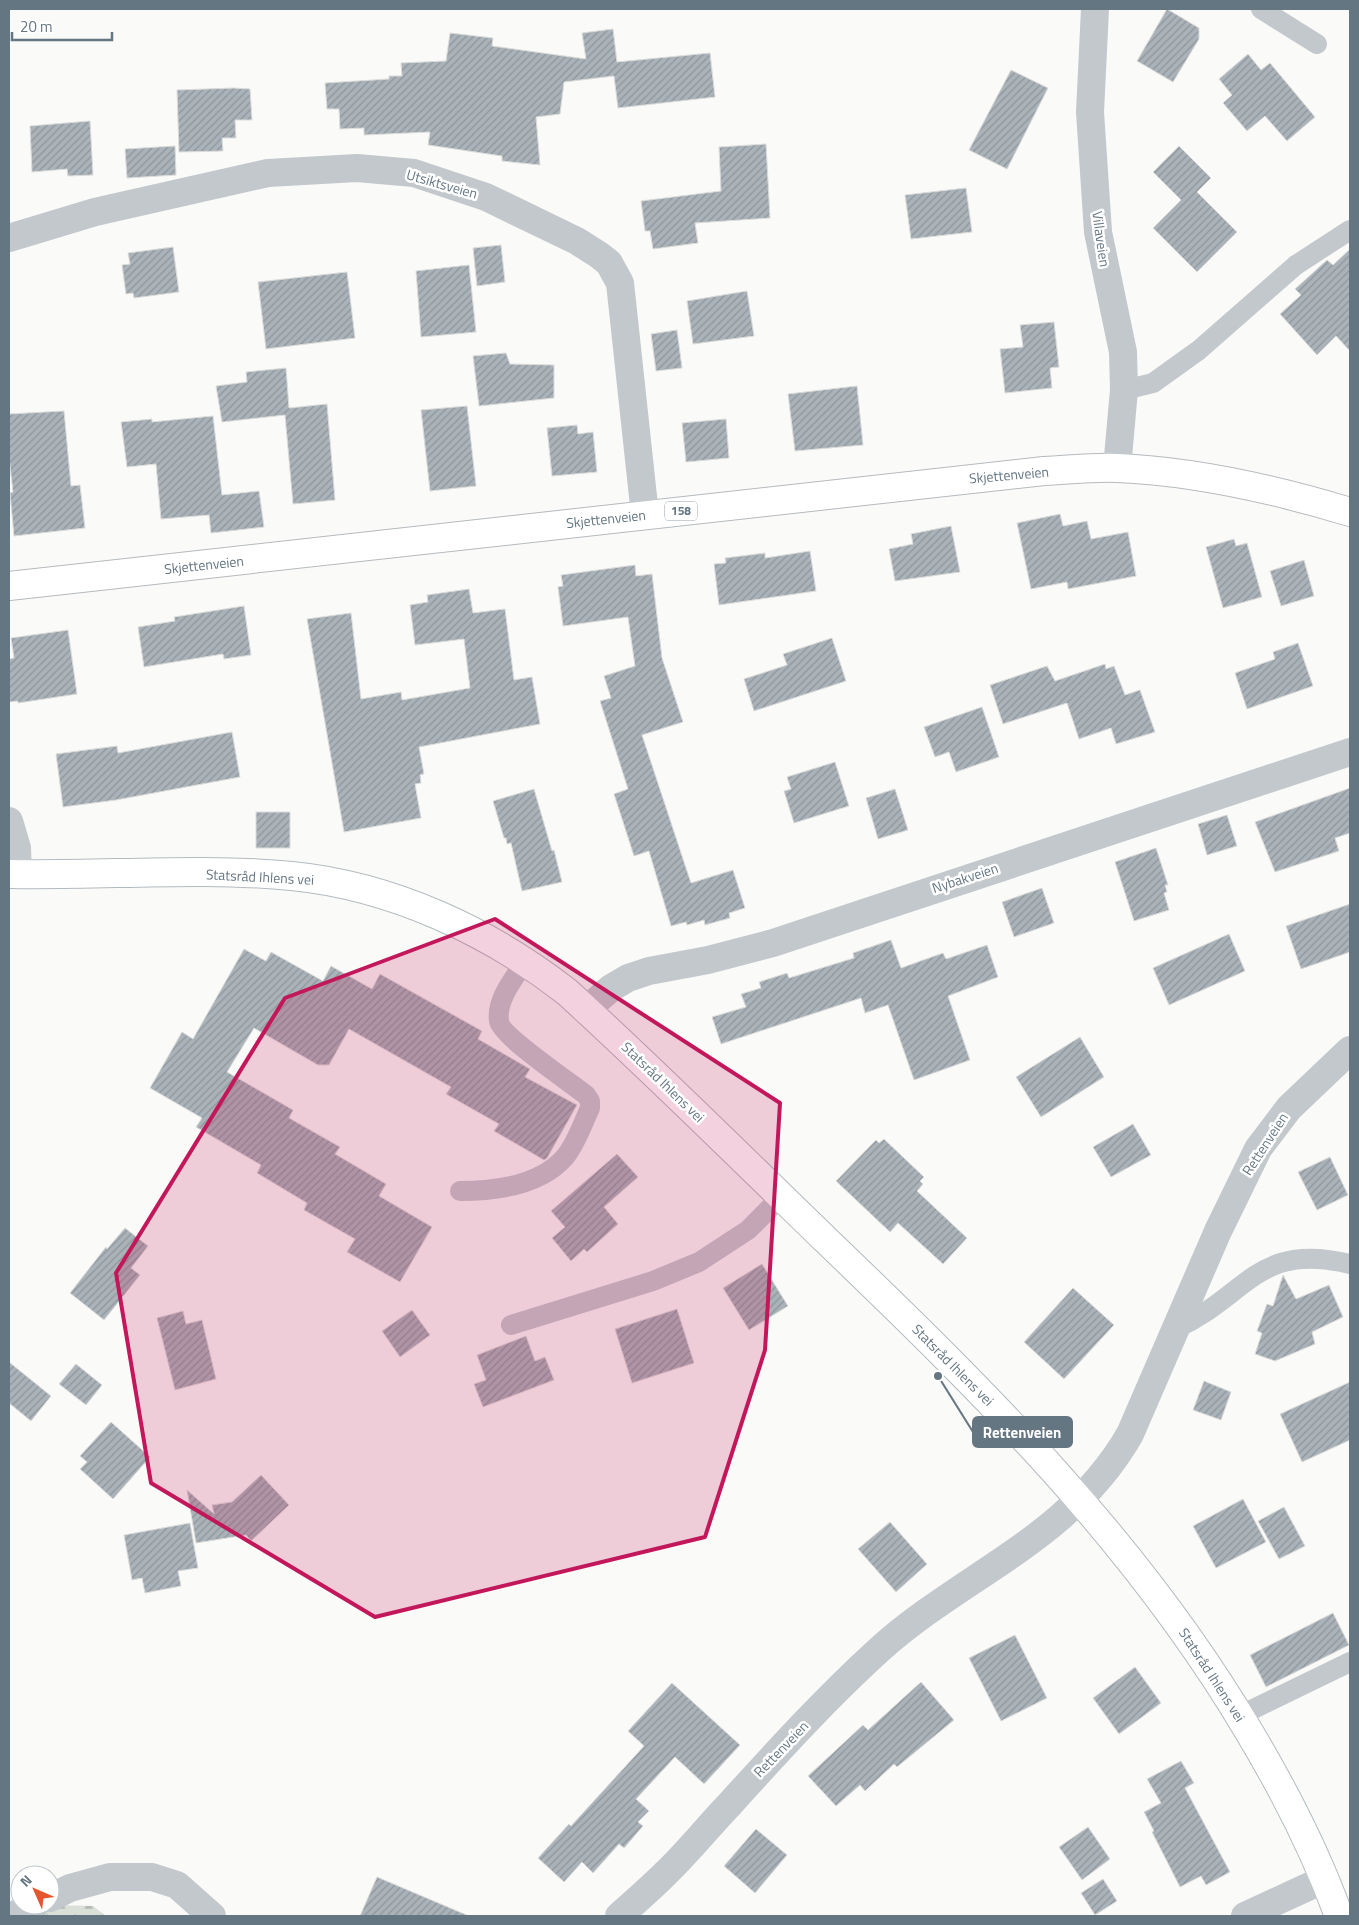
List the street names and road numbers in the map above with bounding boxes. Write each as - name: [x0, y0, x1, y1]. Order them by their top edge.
- street label: Utsiktsveien: [404, 163, 480, 204]
- street label: Villaveien: [1087, 210, 1116, 268]
- street label: Skjettenveien: [968, 461, 1050, 488]
- road number: 158: [665, 502, 697, 520]
- street label: Skjettenveien: [565, 504, 647, 533]
- street label: Skjettenveien: [163, 550, 245, 579]
- street label: Nybakveien: [929, 857, 1001, 898]
- street label: Statsråd Ihlens vei: [205, 863, 315, 890]
- street label: Statsråd Ihlens vei: [617, 1036, 710, 1127]
- street label: Rettenveien: [1236, 1108, 1293, 1179]
- street label: Statsråd Ihlens vei: [908, 1319, 999, 1410]
- street label: Statsråd Ihlens vei: [1174, 1624, 1251, 1726]
- street label: Rettenveien: [748, 1716, 813, 1782]

